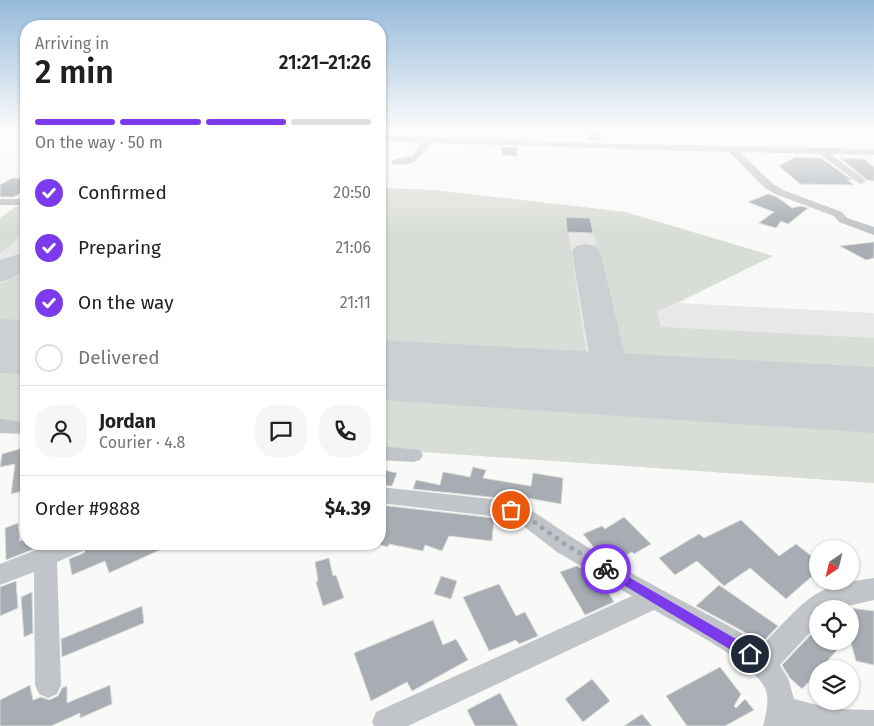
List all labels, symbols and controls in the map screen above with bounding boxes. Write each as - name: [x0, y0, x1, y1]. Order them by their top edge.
- text: Arriving in: [35, 34, 109, 53]
- text: 21:21–21:26: [279, 51, 371, 74]
- text: 2 min: [35, 53, 114, 91]
- text: On the way · 50 m: [35, 133, 163, 152]
- icon: check: [35, 179, 63, 207]
- text: Confirmed: [78, 181, 167, 204]
- text: 20:50: [333, 183, 371, 202]
- icon: check: [35, 234, 63, 262]
- text: Preparing: [78, 236, 161, 259]
- text: 21:06: [335, 238, 371, 257]
- icon: check: [35, 289, 63, 317]
- text: On the way: [78, 291, 174, 314]
- text: 21:11: [340, 293, 371, 312]
- text: Delivered: [78, 346, 160, 369]
- button: person: [35, 405, 87, 457]
- button: chat: [255, 405, 307, 457]
- button: phone: [319, 405, 371, 457]
- text: Jordan: [99, 410, 156, 433]
- text: Courier · 4.8: [99, 433, 185, 452]
- pin: [490, 489, 532, 531]
- icon: bag: [497, 496, 525, 524]
- text: Order #9888: [35, 497, 140, 520]
- text: $4.39: [325, 497, 371, 520]
- north arrow: [809, 540, 859, 590]
- map controls: [809, 540, 859, 710]
- courier: [581, 544, 631, 594]
- icon: bike: [592, 555, 620, 583]
- button: locate: [809, 600, 859, 650]
- pin: [729, 633, 771, 675]
- icon: home: [736, 640, 764, 668]
- button: layers: [809, 660, 859, 710]

